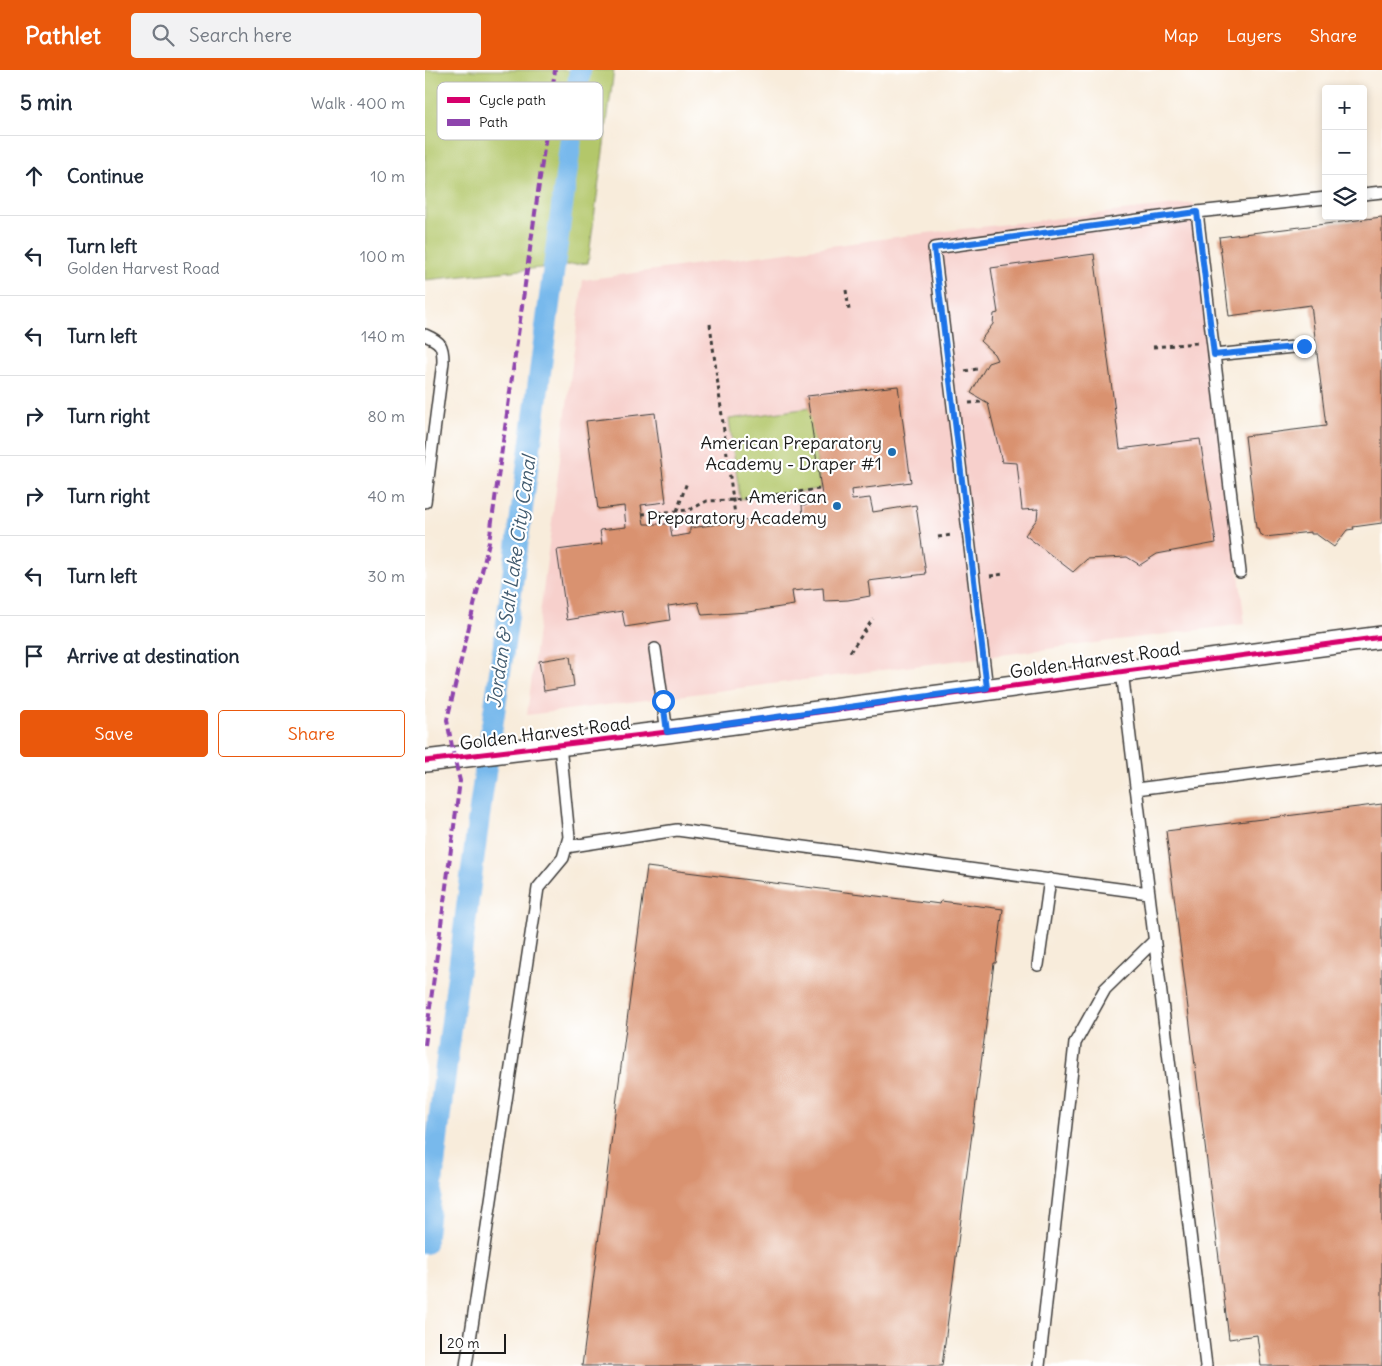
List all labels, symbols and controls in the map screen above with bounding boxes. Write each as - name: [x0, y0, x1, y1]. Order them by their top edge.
- search box: [131, 13, 481, 58]
- text: Pathlet: [25, 20, 101, 50]
- icon: search: [149, 21, 177, 49]
- text: Search here: [189, 23, 292, 47]
- text: Map: [1163, 24, 1198, 47]
- text: Layers: [1226, 24, 1282, 47]
- text: Share: [1310, 24, 1357, 47]
- legend: [437, 82, 603, 140]
- map controls: [1322, 85, 1367, 220]
- button: +: [1322, 85, 1367, 130]
- text: 5 min: [20, 89, 72, 116]
- text: Cycle path: [479, 91, 546, 109]
- text: Walk · 400 m: [311, 93, 405, 113]
- text: Path: [479, 113, 508, 131]
- button: −: [1322, 130, 1367, 175]
- icon: ahead: [20, 162, 48, 190]
- text: Continue: [67, 164, 144, 188]
- text: 10 m: [370, 166, 405, 186]
- button: layers: [1322, 175, 1367, 220]
- text: Turn left: [67, 234, 137, 258]
- icon: left: [20, 242, 48, 270]
- text: 100 m: [360, 246, 405, 266]
- text: Golden Harvest Road: [67, 258, 220, 278]
- icon: left: [20, 322, 48, 350]
- text: Turn left: [67, 324, 137, 348]
- text: 140 m: [361, 326, 405, 346]
- route end: [1293, 335, 1316, 358]
- icon: right: [20, 402, 48, 430]
- text: Turn right: [67, 404, 150, 428]
- text: 80 m: [367, 406, 405, 426]
- place label: American Preparatory Academy - Draper #1: [701, 431, 882, 475]
- marker: American Preparatory Academy - Draper #1: [886, 446, 898, 458]
- water label: Jordan & Salt Lake City Canal: [481, 452, 541, 710]
- icon: right: [20, 482, 48, 510]
- text: Turn right: [67, 484, 150, 508]
- place label: American Preparatory Academy: [647, 485, 827, 529]
- text: 40 m: [367, 486, 405, 506]
- marker: American Preparatory Academy: [831, 500, 843, 512]
- icon: left: [20, 562, 48, 590]
- text: Turn left: [67, 564, 137, 588]
- text: 30 m: [368, 566, 405, 586]
- street label: Golden Harvest Road: [1008, 637, 1182, 683]
- icon: arrive: [20, 642, 48, 670]
- text: Arrive at destination: [67, 644, 240, 668]
- route start: [652, 690, 675, 713]
- button: Save: [20, 710, 208, 757]
- button: Share: [218, 710, 405, 757]
- street label: Golden Harvest Road: [458, 711, 632, 755]
- scale bar: [440, 1331, 506, 1354]
- text: 20 m: [447, 1334, 480, 1352]

